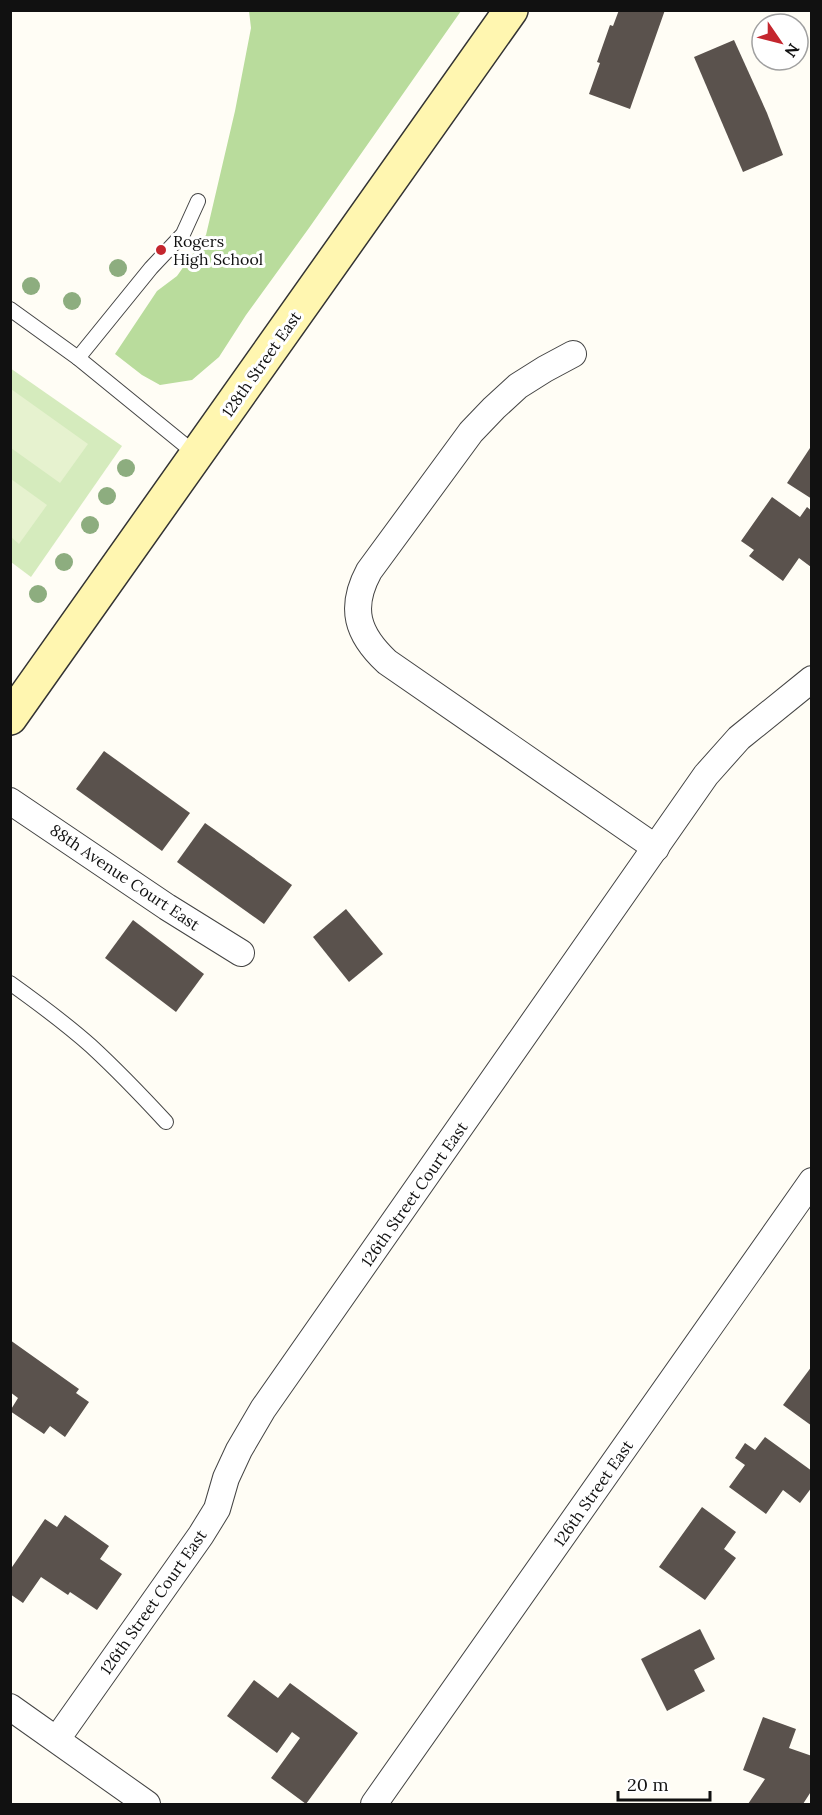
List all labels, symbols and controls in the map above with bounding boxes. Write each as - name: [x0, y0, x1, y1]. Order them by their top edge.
- north arrow: [750, 12, 810, 72]
- text: N: [781, 40, 804, 61]
- place label: Rogers High School: [173, 231, 263, 269]
- marker: Rogers High School: [154, 243, 168, 257]
- street label: 128th Street East: [217, 307, 305, 421]
- street label: 88th Avenue Court East: [47, 820, 204, 935]
- street label: 126th Street Court East: [356, 1117, 472, 1270]
- street label: 126th Street East: [549, 1435, 638, 1550]
- street label: 126th Street Court East: [95, 1525, 211, 1678]
- scale bar: [618, 1764, 710, 1802]
- text: 20 m: [627, 1773, 669, 1796]

